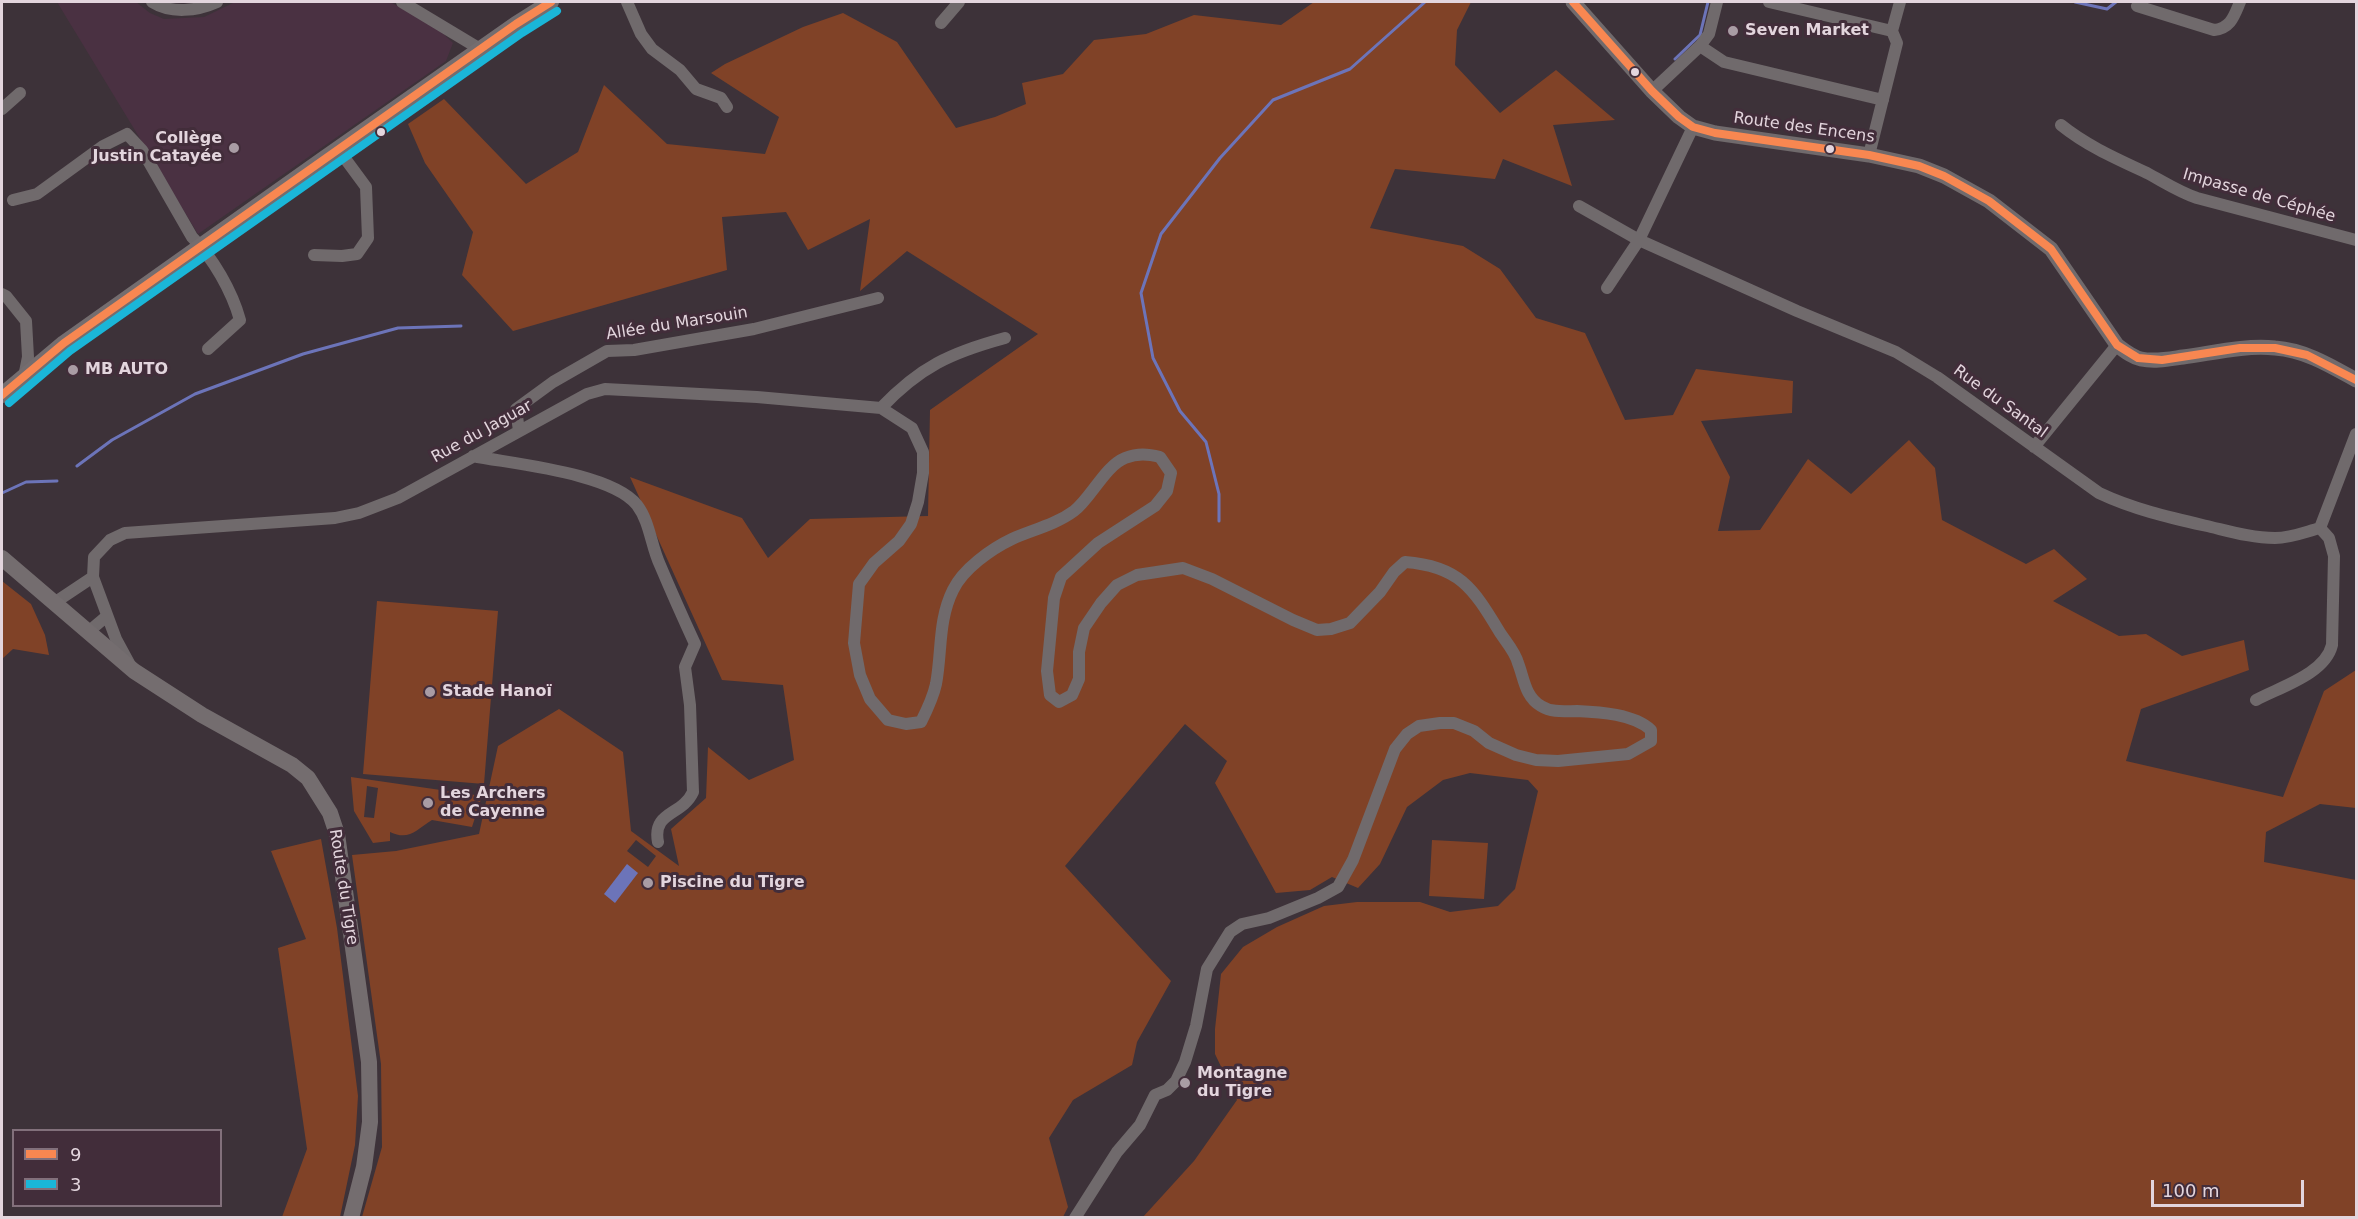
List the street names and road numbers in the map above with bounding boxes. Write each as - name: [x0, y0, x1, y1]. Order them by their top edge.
- street label: Route des Encens: [1732, 109, 1876, 147]
- street label: Impasse de Céphée: [2180, 165, 2338, 227]
- street label: Allée du Marsouin: [605, 303, 749, 345]
- street label: Rue du Santal: [1949, 361, 2051, 443]
- street label: Rue du Jaguar: [428, 396, 536, 468]
- street label: Route du Tigre: [324, 828, 362, 946]

